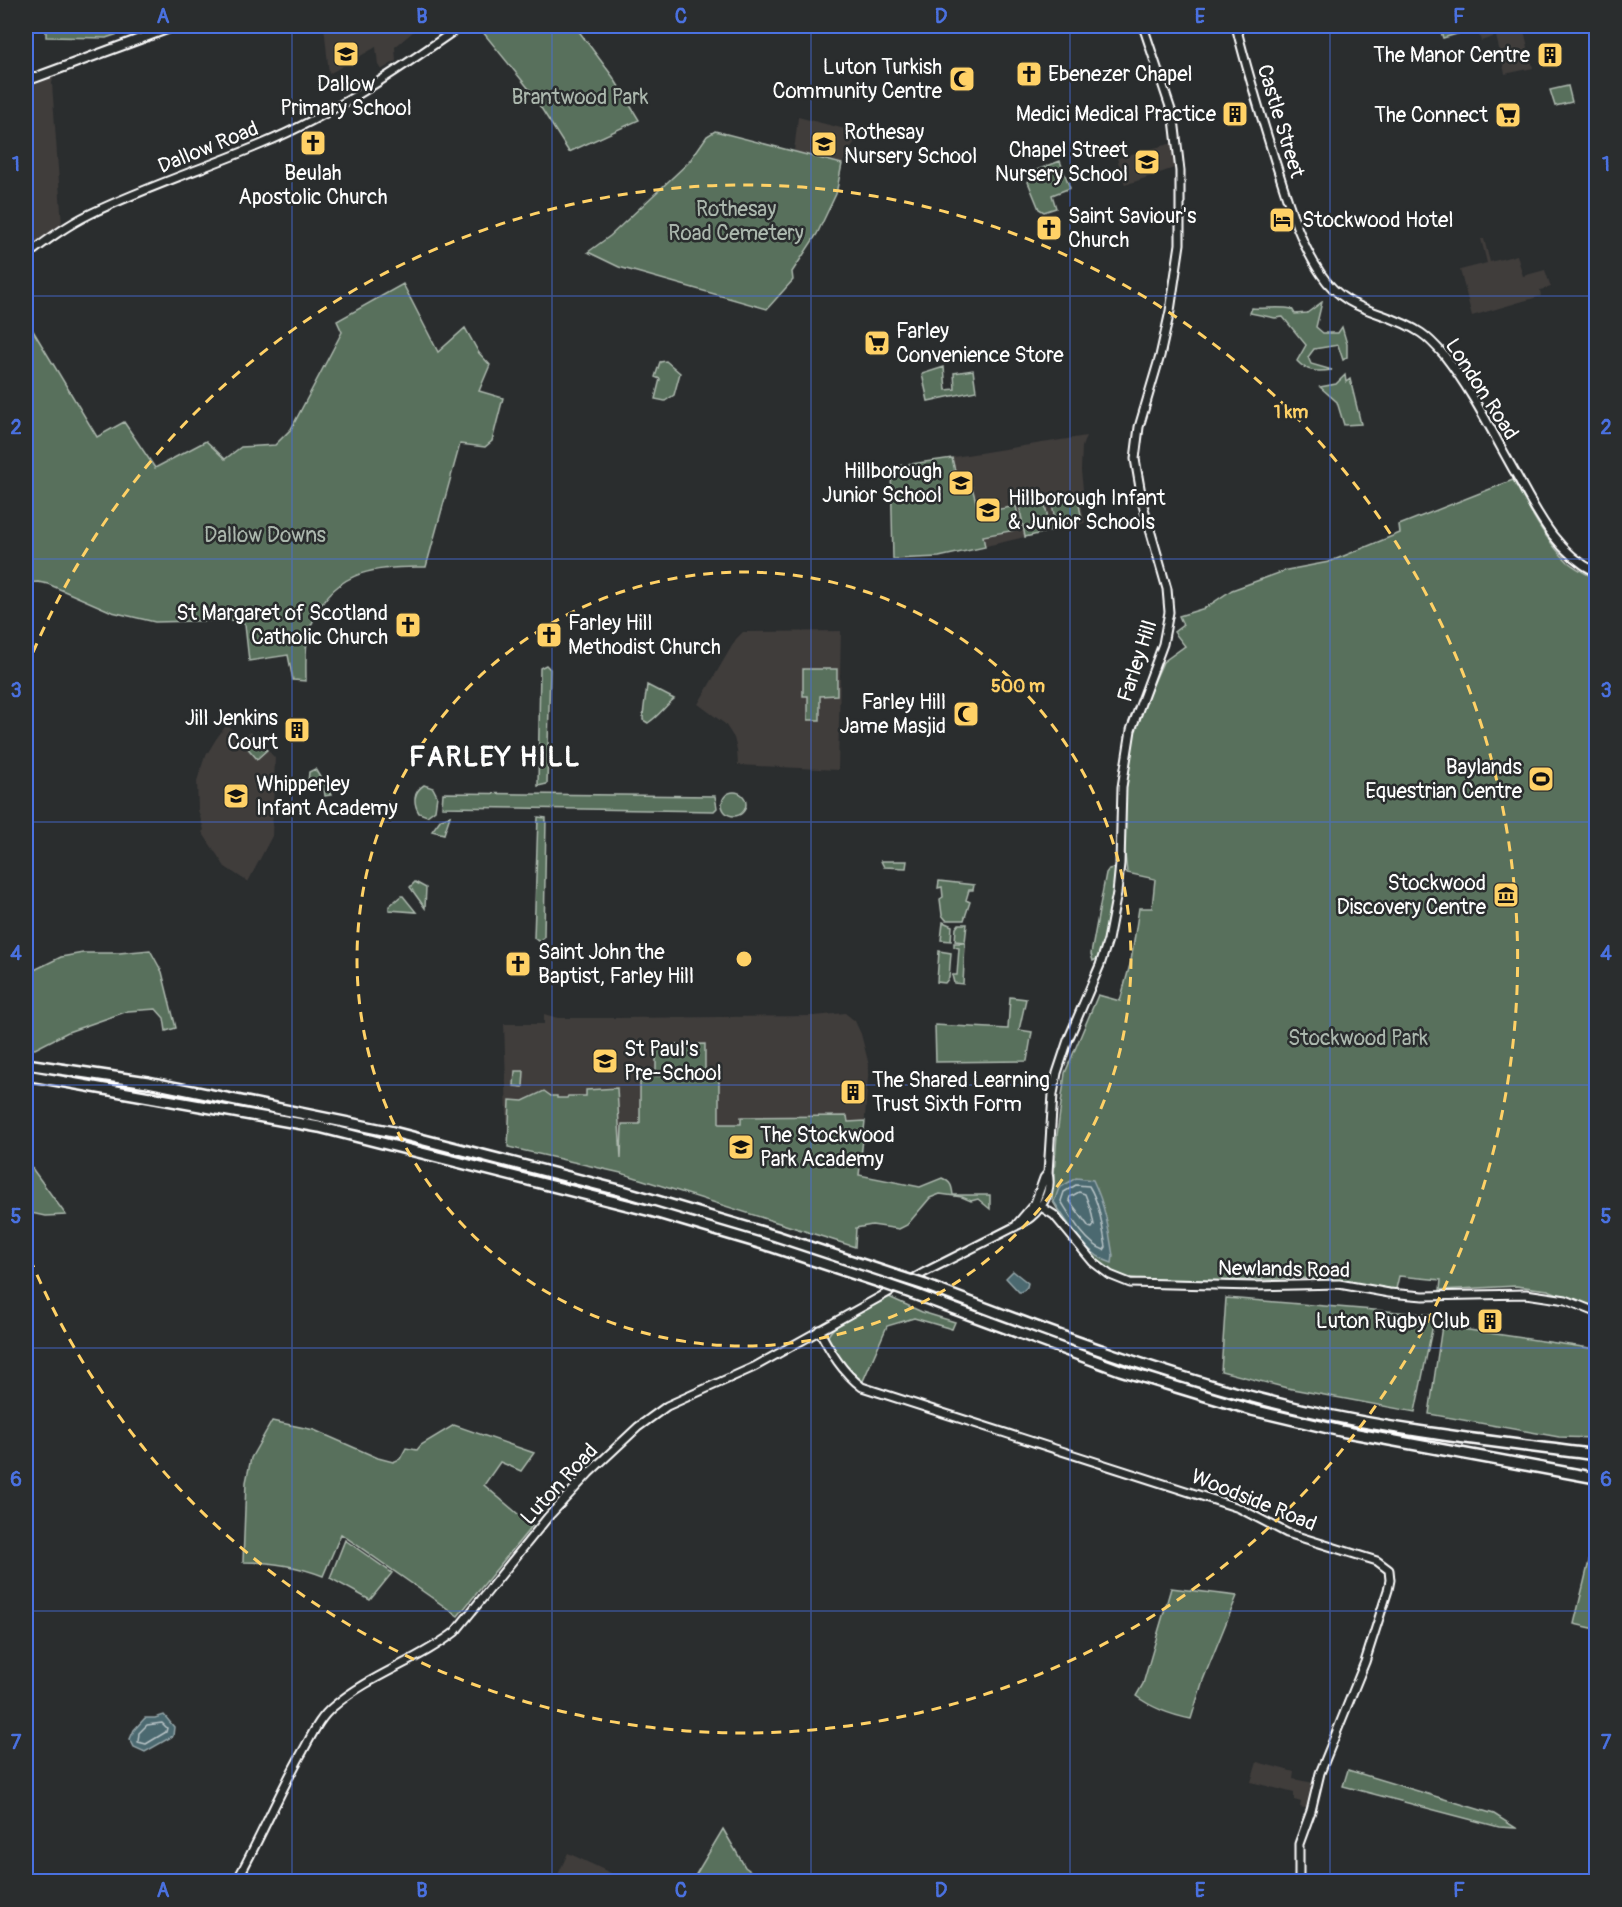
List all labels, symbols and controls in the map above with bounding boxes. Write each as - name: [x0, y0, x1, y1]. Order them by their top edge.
- text: A: [157, 4, 170, 29]
- text: B: [416, 4, 428, 29]
- text: C: [675, 4, 687, 29]
- text: D: [935, 4, 948, 29]
- text: E: [1195, 4, 1206, 29]
- text: F: [1453, 4, 1465, 29]
- school or university icon: Dallow Primary School: [331, 39, 361, 69]
- building icon: The Manor Centre: [1535, 40, 1565, 70]
- place label: The Manor Centre: [1373, 42, 1531, 69]
- place label: Luton Turkish Community Centre: [772, 54, 943, 105]
- church icon: Ebenezer Chapel: [1014, 59, 1044, 89]
- place label: Ebenezer Chapel: [1048, 61, 1193, 88]
- street label: Castle Street: [1250, 61, 1311, 182]
- mosque icon: Luton Turkish Community Centre: [947, 64, 977, 94]
- place label: Dallow Primary School: [280, 71, 412, 122]
- park label: Brantwood Park: [511, 84, 649, 111]
- building icon: Medici Medical Practice: [1220, 99, 1250, 129]
- supermarket icon: The Connect: [1493, 100, 1523, 130]
- place label: Medici Medical Practice: [1016, 101, 1217, 128]
- place label: The Connect: [1374, 102, 1489, 129]
- street label: Dallow Road: [154, 115, 262, 180]
- place label: Rothesay Nursery School: [844, 119, 977, 170]
- church icon: Beulah Apostolic Church: [298, 128, 328, 158]
- school or university icon: Rothesay Nursery School: [809, 129, 839, 159]
- place label: Chapel Street Nursery School: [995, 137, 1129, 188]
- school or university icon: Chapel Street Nursery School: [1132, 147, 1162, 177]
- text: 1: [12, 152, 20, 177]
- text: 1: [1602, 152, 1610, 177]
- place label: Beulah Apostolic Church: [238, 160, 388, 211]
- park label: Rothesay Road Cemetery: [668, 196, 804, 247]
- place label: Saint Saviour's Church: [1068, 203, 1197, 254]
- hotel icon: Stockwood Hotel: [1267, 205, 1297, 235]
- place label: Stockwood Hotel: [1302, 207, 1453, 234]
- church icon: Saint Saviour's Church: [1034, 213, 1064, 243]
- place label: Farley Convenience Store: [896, 318, 1064, 369]
- supermarket icon: Farley Convenience Store: [862, 328, 892, 358]
- street label: London Road: [1439, 333, 1524, 445]
- text: 1 km: [1274, 401, 1308, 424]
- text: 2: [10, 415, 22, 440]
- text: 2: [1600, 415, 1612, 440]
- place label: Hillborough Junior School: [822, 458, 942, 509]
- school or university icon: Hillborough Junior School: [946, 468, 976, 498]
- place label: Hillborough Infant & Junior Schools: [1008, 485, 1166, 536]
- school or university icon: Hillborough Infant & Junior Schools: [973, 495, 1003, 525]
- park label: Dallow Downs: [204, 522, 327, 549]
- place label: St Margaret of Scotland Catholic Church: [176, 600, 388, 651]
- church icon: St Margaret of Scotland Catholic Church: [393, 610, 423, 640]
- place label: Farley Hill Methodist Church: [568, 610, 721, 661]
- street label: Farley Hill: [1112, 617, 1163, 706]
- church icon: Farley Hill Methodist Church: [534, 620, 564, 650]
- text: 500 m: [991, 675, 1045, 698]
- text: 3: [10, 678, 22, 703]
- text: 3: [1600, 678, 1612, 703]
- place label: Farley Hill Jame Masjid: [839, 689, 946, 740]
- mosque icon: Farley Hill Jame Masjid: [951, 699, 981, 729]
- place label: Jill Jenkins Court: [185, 705, 279, 756]
- building icon: Jill Jenkins Court: [282, 715, 312, 745]
- district label: FARLEY HILL: [409, 741, 581, 774]
- place label: Baylands Equestrian Centre: [1365, 754, 1523, 805]
- sports icon: Baylands Equestrian Centre: [1526, 764, 1556, 794]
- place label: Whipperley Infant Academy: [256, 771, 398, 822]
- school or university icon: Whipperley Infant Academy: [221, 781, 251, 811]
- place label: Stockwood Discovery Centre: [1336, 870, 1487, 921]
- museum icon: Stockwood Discovery Centre: [1491, 880, 1521, 910]
- place label: Saint John the Baptist, Farley Hill: [538, 939, 694, 990]
- text: 4: [10, 941, 22, 966]
- text: 4: [1600, 941, 1612, 966]
- church icon: Saint John the Baptist, Farley Hill: [503, 949, 533, 979]
- centre of rings: [734, 949, 754, 969]
- park label: Stockwood Park: [1288, 1025, 1428, 1052]
- place label: St Paul's Pre-School: [624, 1036, 722, 1087]
- school or university icon: St Paul's Pre-School: [590, 1046, 620, 1076]
- place label: The Shared Learning Trust Sixth Form: [872, 1067, 1050, 1118]
- building icon: The Shared Learning Trust Sixth Form: [838, 1077, 868, 1107]
- place label: The Stockwood Park Academy: [760, 1122, 895, 1173]
- school or university icon: The Stockwood Park Academy: [726, 1132, 756, 1162]
- text: 5: [11, 1204, 22, 1229]
- text: 5: [1601, 1204, 1612, 1229]
- street label: Newlands Road: [1218, 1255, 1350, 1284]
- building icon: Luton Rugby Club: [1475, 1306, 1505, 1336]
- place label: Luton Rugby Club: [1316, 1308, 1470, 1335]
- street label: Luton Road: [515, 1438, 604, 1531]
- street label: Woodside Road: [1187, 1463, 1320, 1538]
- text: 6: [10, 1467, 22, 1492]
- text: 6: [1600, 1467, 1612, 1492]
- text: 7: [11, 1730, 22, 1755]
- text: 7: [1601, 1730, 1612, 1755]
- text: A: [157, 1878, 170, 1903]
- text: B: [416, 1878, 428, 1903]
- text: C: [675, 1878, 687, 1903]
- text: D: [935, 1878, 948, 1903]
- text: E: [1195, 1878, 1206, 1903]
- text: F: [1453, 1878, 1465, 1903]

